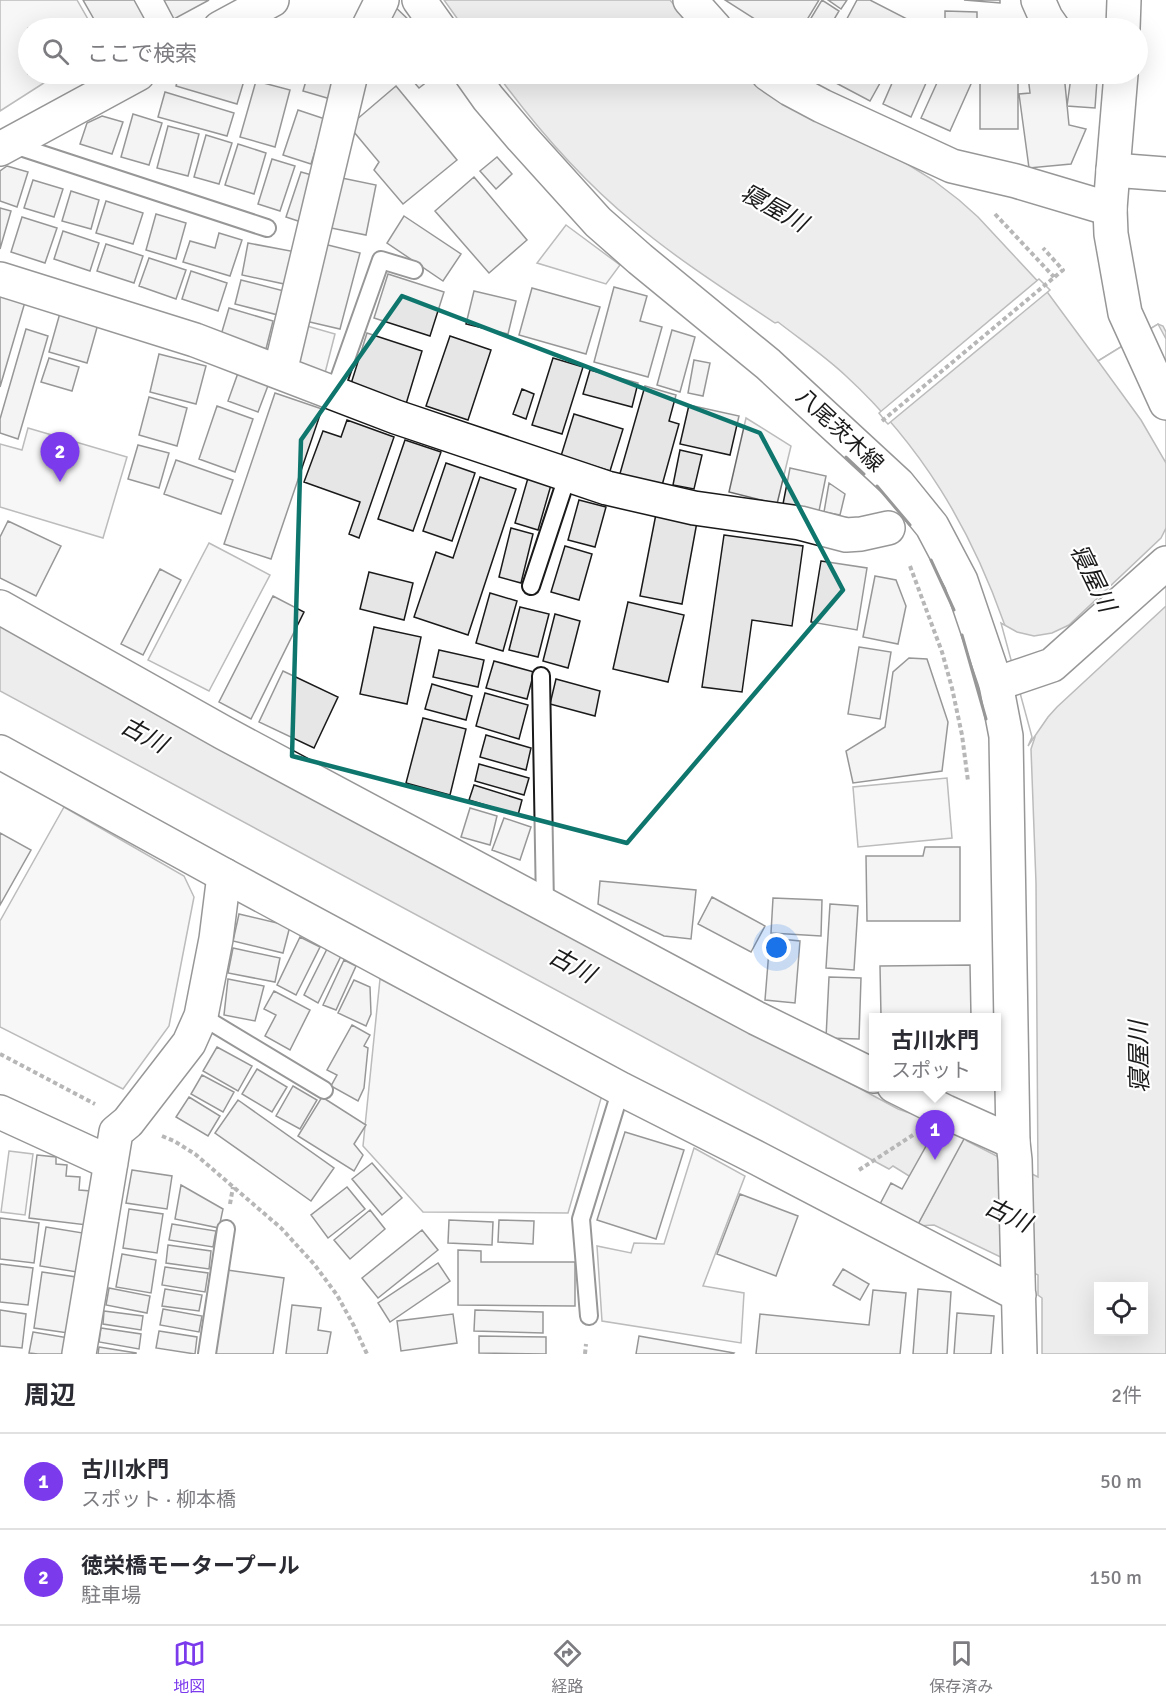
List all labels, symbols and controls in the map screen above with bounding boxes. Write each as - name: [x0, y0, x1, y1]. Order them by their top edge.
- search box: [18, 18, 1148, 84]
- icon: search: [39, 35, 72, 68]
- text: ここで検索: [87, 40, 197, 67]
- water label: 寝屋川: [735, 177, 815, 240]
- street label: 八尾茨木線: [791, 383, 889, 477]
- pin: 2: [40, 432, 80, 482]
- water label: 寝屋川: [1064, 539, 1124, 620]
- water label: 古川: [116, 710, 175, 761]
- your location: [762, 933, 791, 962]
- water label: 古川: [544, 940, 603, 991]
- popup: [869, 1013, 1001, 1091]
- water label: 寝屋川: [1123, 1018, 1155, 1093]
- text: 古川水門: [891, 1027, 979, 1054]
- text: スポット: [891, 1058, 971, 1083]
- pin: 1: [916, 1110, 954, 1160]
- water label: 古川: [980, 1191, 1039, 1240]
- map controls: [1094, 1282, 1148, 1336]
- button: locate: [1094, 1282, 1148, 1336]
- text: 周辺: [24, 1380, 76, 1412]
- text: 2件: [1111, 1383, 1142, 1408]
- text: 古川水門: [81, 1456, 169, 1483]
- text: 1: [38, 1469, 49, 1494]
- text: 50 m: [1100, 1469, 1142, 1494]
- text: スポット · 柳本橋: [81, 1487, 236, 1512]
- text: 徳栄橋モータープール: [81, 1552, 300, 1579]
- text: 2: [38, 1565, 49, 1590]
- text: 150 m: [1089, 1565, 1142, 1590]
- text: 駐車場: [81, 1583, 141, 1608]
- tab: 地図: [173, 1637, 206, 1697]
- tab: 経路: [551, 1637, 584, 1697]
- tab: 保存済み: [929, 1637, 993, 1697]

